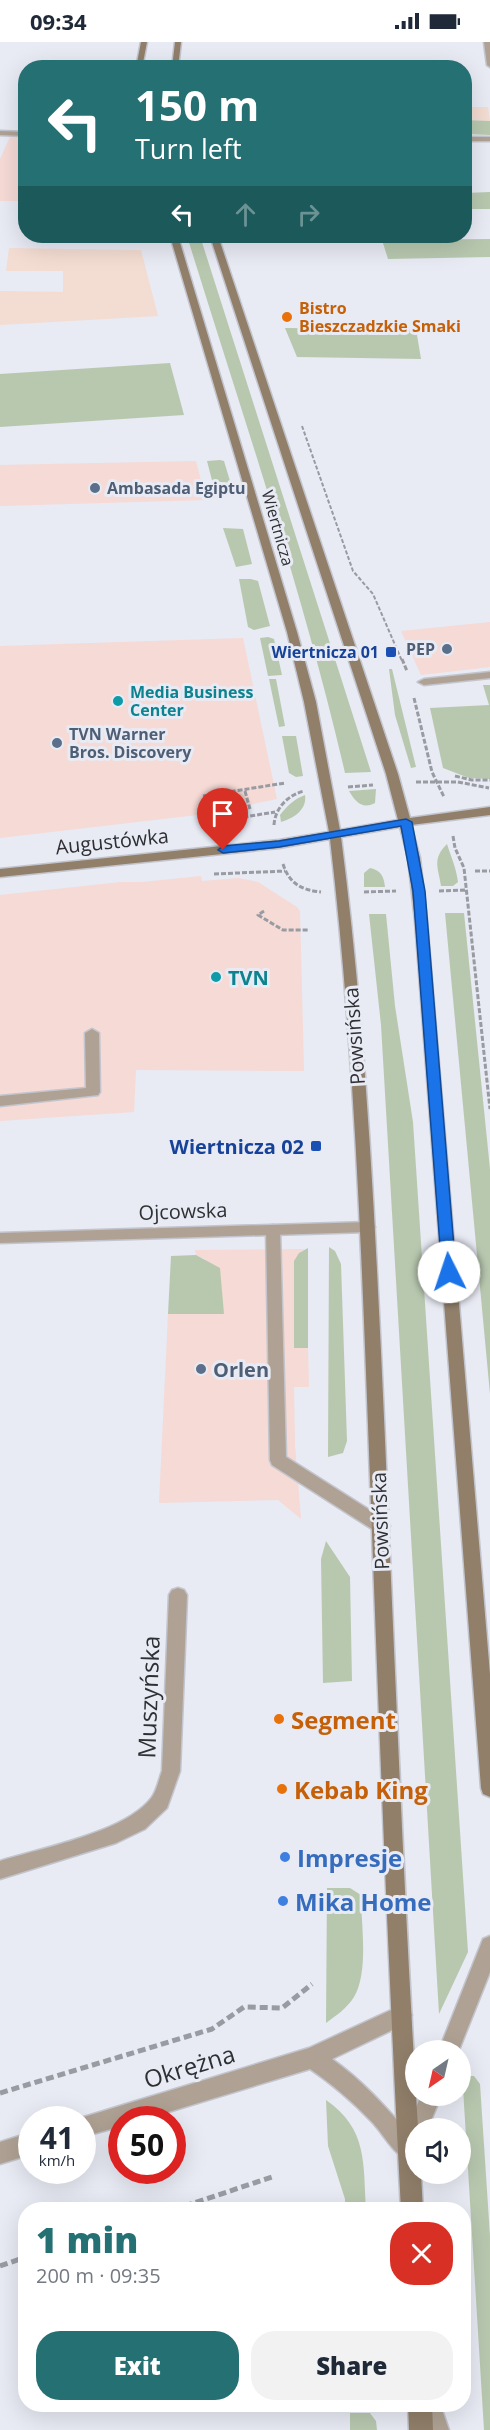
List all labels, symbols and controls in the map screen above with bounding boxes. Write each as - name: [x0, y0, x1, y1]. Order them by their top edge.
- text: 09:34: [30, 6, 87, 36]
- text: 150 m: [135, 76, 259, 133]
- icon: left: [36, 84, 114, 162]
- text: Turn left: [135, 130, 242, 167]
- icon: left: [166, 198, 199, 231]
- icon: ahead: [229, 198, 262, 231]
- icon: right: [292, 198, 325, 231]
- place label: Bistro Bieszczadzkie Smaki: [299, 297, 461, 337]
- marker: Bistro Bieszczadzkie Smaki: [280, 310, 294, 324]
- place label: Ambasada Egiptu: [107, 477, 246, 499]
- marker: Ambasada Egiptu: [88, 481, 102, 495]
- street label: Wiertnicza: [257, 488, 299, 568]
- place label: PEP: [406, 638, 435, 660]
- place label: Wiertnicza 01: [271, 641, 379, 663]
- marker: PEP: [440, 642, 454, 656]
- marker: Wiertnicza 01: [384, 645, 398, 659]
- place label: Media Business Center: [130, 681, 253, 721]
- marker: Media Business Center: [111, 694, 125, 708]
- place label: TVN Warner Bros. Discovery: [69, 723, 192, 763]
- marker: TVN Warner Bros. Discovery: [50, 736, 64, 750]
- pin: [197, 788, 248, 850]
- icon: arrive: [206, 797, 239, 830]
- street label: Augustówka: [54, 822, 170, 860]
- place label: TVN: [228, 964, 269, 991]
- marker: TVN: [209, 970, 223, 984]
- street label: Powsińska: [337, 986, 371, 1086]
- place label: Wiertnicza 02: [170, 1133, 304, 1160]
- marker: Wiertnicza 02: [309, 1139, 323, 1153]
- street label: Ojcowska: [138, 1196, 228, 1226]
- position arrow: [417, 1240, 481, 1304]
- place label: Orlen: [213, 1356, 269, 1383]
- marker: Orlen: [194, 1362, 208, 1376]
- street label: Powsińska: [365, 1472, 395, 1570]
- street label: Muszyńska: [129, 1635, 167, 1759]
- place label: Segment: [291, 1703, 396, 1736]
- marker: Segment: [272, 1712, 286, 1726]
- place label: Kebab King: [294, 1773, 428, 1806]
- marker: Kebab King: [275, 1782, 289, 1796]
- place label: Impresje: [297, 1841, 402, 1874]
- marker: Impresje: [278, 1850, 292, 1864]
- place label: Mika Home: [295, 1885, 432, 1918]
- marker: Mika Home: [276, 1894, 290, 1908]
- street label: Okrężna: [139, 2036, 239, 2096]
- north arrow: [405, 2040, 471, 2106]
- map controls: [405, 2040, 471, 2184]
- speed limit sign: 50: [108, 2106, 186, 2184]
- text: 41: [40, 2117, 74, 2158]
- button: sound: [405, 2118, 471, 2184]
- text: km/h: [39, 2150, 75, 2170]
- text: 1 min: [36, 2215, 138, 2264]
- button: close: [390, 2222, 453, 2285]
- text: 200 m · 09:35: [36, 2262, 161, 2289]
- button: Exit: [36, 2331, 239, 2400]
- button: Share: [251, 2331, 453, 2400]

